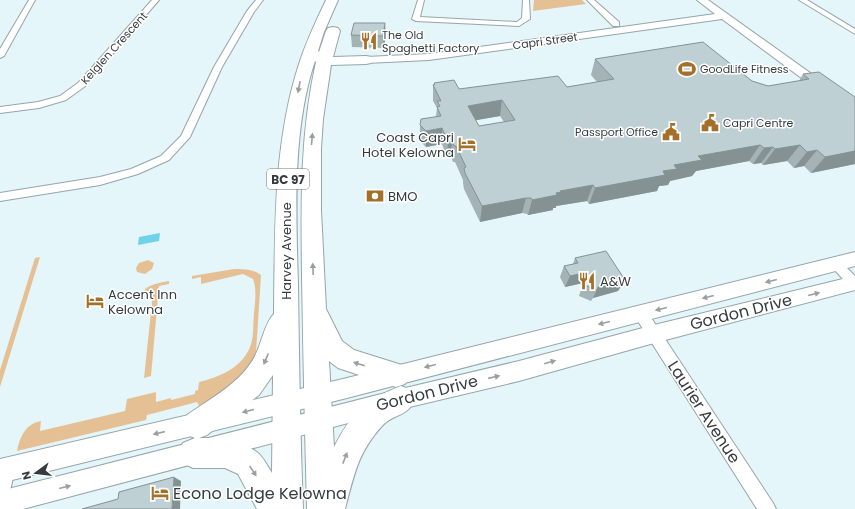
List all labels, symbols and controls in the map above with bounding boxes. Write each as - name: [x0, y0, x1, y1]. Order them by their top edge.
- street label: Kelglen Crescent: [77, 8, 151, 88]
- place label: The Old Spaghetti Factory: [382, 27, 480, 56]
- street label: Capri Street: [512, 29, 578, 53]
- restaurant icon: The Old Spaghetti Factory: [359, 31, 379, 51]
- sports icon: GoodLife Fitness: [677, 59, 697, 79]
- place label: GoodLife Fitness: [700, 61, 789, 77]
- one-way arrow: [295, 81, 301, 93]
- public building icon: Capri Centre: [700, 113, 720, 133]
- place label: Capri Centre: [723, 115, 794, 131]
- public building icon: Passport Office: [661, 122, 681, 142]
- place label: Passport Office: [575, 124, 658, 140]
- place label: Coast Capri Hotel Kelowna: [362, 128, 454, 162]
- one-way arrow: [308, 133, 315, 145]
- hotel icon: Coast Capri Hotel Kelowna: [457, 134, 477, 154]
- road number: BC 97: [267, 169, 309, 189]
- bank icon: BMO: [365, 186, 385, 206]
- place label: BMO: [388, 187, 417, 206]
- street label: Harvey Avenue: [277, 202, 296, 300]
- one-way arrow: [309, 263, 316, 275]
- restaurant icon: A&W: [577, 271, 597, 291]
- place label: A&W: [600, 272, 631, 291]
- one-way arrow: [765, 278, 777, 284]
- place label: Accent Inn Kelowna: [108, 285, 177, 319]
- street label: Gordon Drive: [688, 288, 794, 336]
- hotel icon: Accent Inn Kelowna: [85, 291, 105, 311]
- one-way arrow: [808, 291, 820, 297]
- one-way arrow: [702, 294, 714, 300]
- one-way arrow: [655, 306, 667, 312]
- one-way arrow: [597, 321, 610, 327]
- one-way arrow: [263, 354, 269, 366]
- street label: Laurier Avenue: [662, 356, 746, 468]
- one-way arrow: [545, 359, 557, 365]
- one-way arrow: [352, 361, 364, 367]
- one-way arrow: [424, 364, 436, 370]
- street label: Gordon Drive: [374, 369, 480, 417]
- one-way arrow: [488, 373, 500, 379]
- one-way arrow: [242, 409, 254, 415]
- one-way arrow: [153, 431, 165, 437]
- one-way arrow: [343, 452, 349, 464]
- north arrow: [16, 453, 56, 493]
- one-way arrow: [249, 466, 257, 477]
- text: N: [18, 470, 35, 482]
- place label: Econo Lodge Kelowna: [173, 482, 347, 505]
- hotel icon: Econo Lodge Kelowna: [150, 483, 170, 503]
- one-way arrow: [59, 484, 71, 490]

